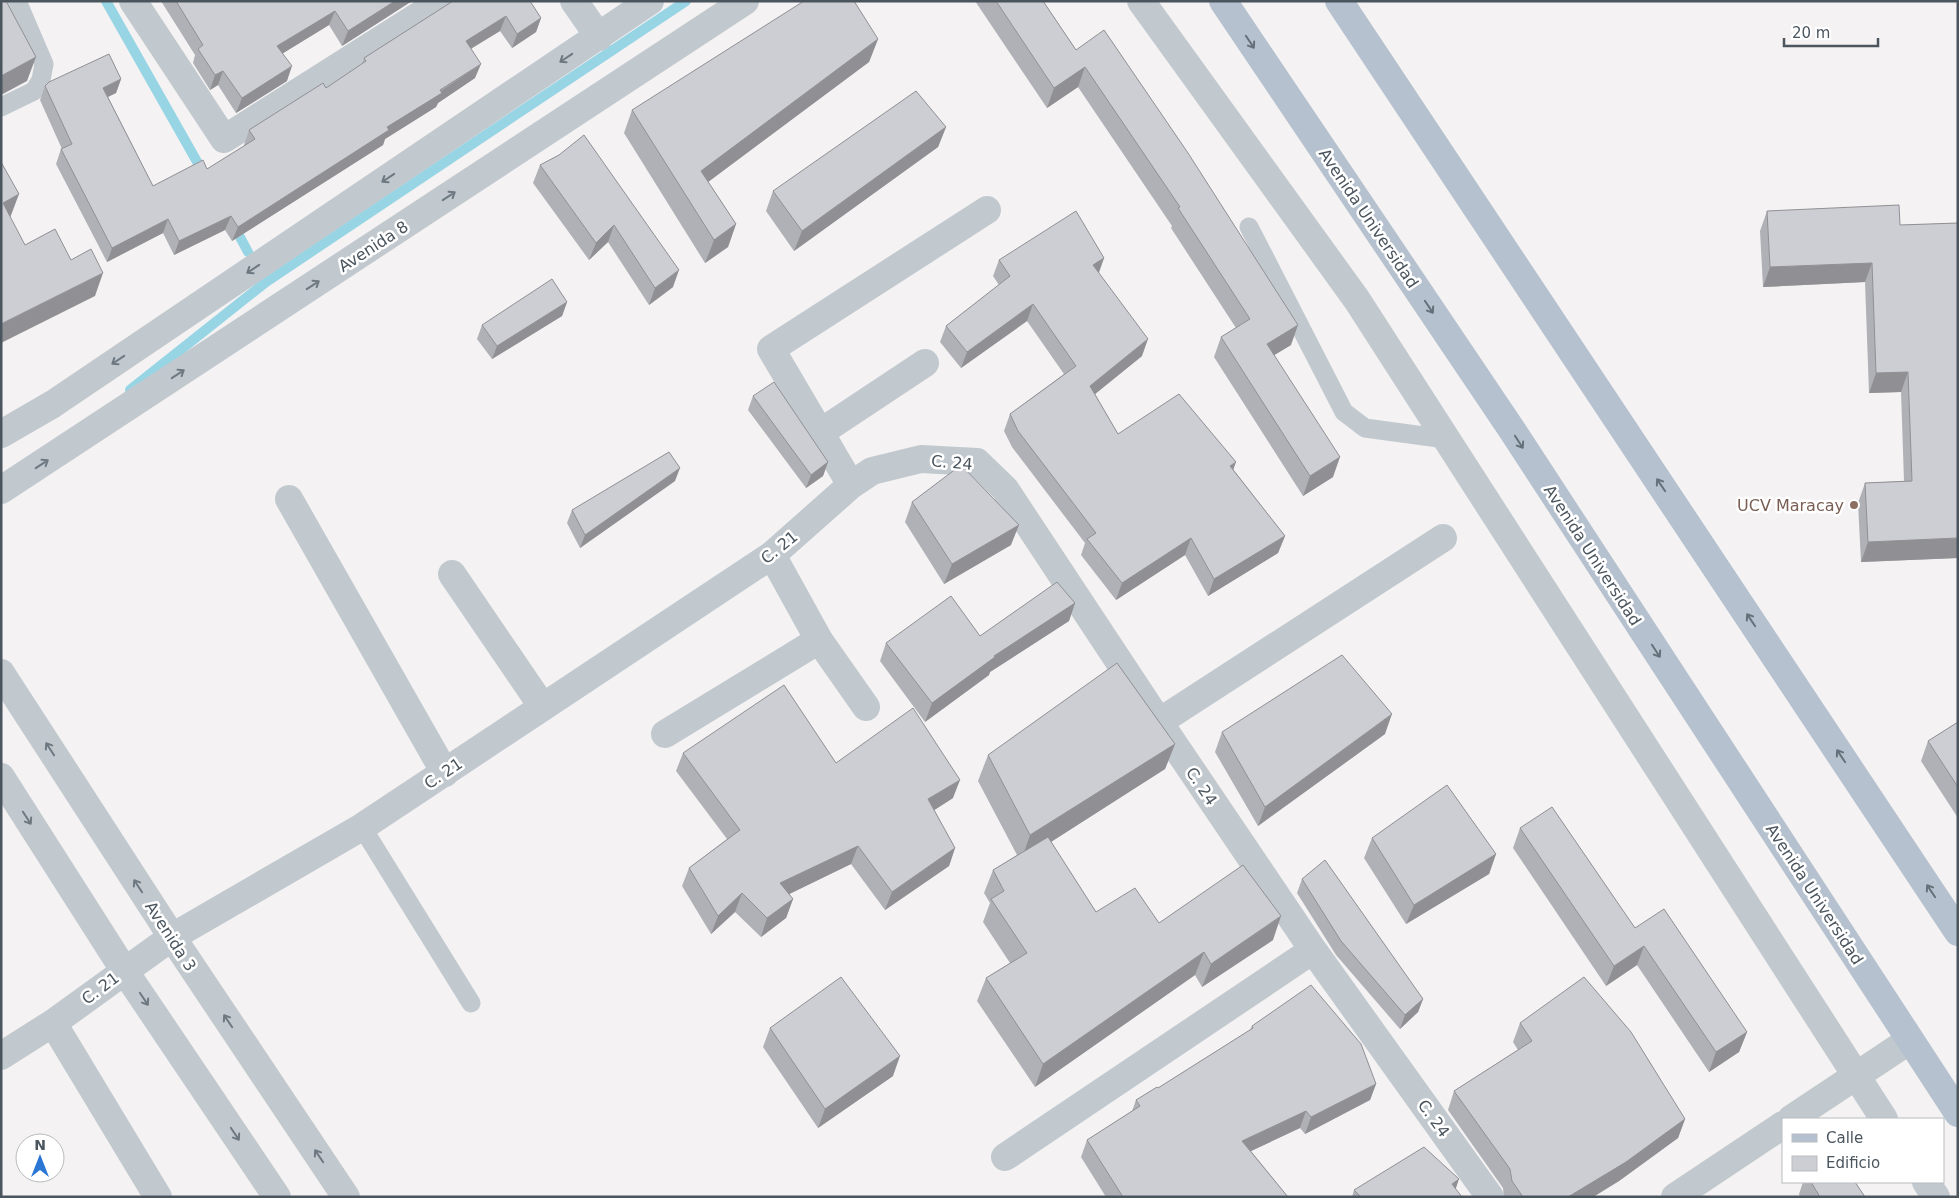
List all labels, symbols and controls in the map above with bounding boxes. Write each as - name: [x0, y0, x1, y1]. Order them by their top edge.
- scale bar: [1784, 15, 1878, 47]
- text: 20 m: [1792, 24, 1830, 42]
- one-way arrow: [1245, 34, 1255, 48]
- one-way arrow: [560, 54, 574, 64]
- street label: Avenida Universidad: [1315, 145, 1422, 292]
- one-way arrow: [381, 173, 395, 183]
- one-way arrow: [442, 191, 456, 201]
- street label: Avenida 8: [335, 217, 412, 276]
- one-way arrow: [246, 264, 260, 274]
- one-way arrow: [306, 280, 320, 290]
- one-way arrow: [1424, 300, 1434, 314]
- one-way arrow: [112, 355, 126, 365]
- one-way arrow: [170, 369, 184, 379]
- one-way arrow: [1515, 434, 1525, 448]
- street label: C. 24: [930, 451, 974, 474]
- one-way arrow: [35, 458, 49, 469]
- one-way arrow: [1656, 478, 1666, 492]
- street label: Avenida Universidad: [1540, 481, 1645, 629]
- place label: UCV Maracay: [1737, 496, 1844, 515]
- marker: UCV Maracay: [1848, 499, 1860, 511]
- street label: C. 21: [757, 527, 801, 568]
- one-way arrow: [1746, 614, 1756, 628]
- one-way arrow: [1651, 644, 1661, 658]
- one-way arrow: [45, 743, 55, 757]
- one-way arrow: [1836, 749, 1846, 763]
- street label: C. 21: [421, 754, 466, 793]
- street label: C. 24: [1182, 764, 1221, 809]
- one-way arrow: [23, 811, 33, 825]
- street label: Avenida Universidad: [1762, 820, 1867, 968]
- one-way arrow: [133, 879, 144, 893]
- one-way arrow: [1926, 884, 1936, 898]
- street label: Avenida 3: [141, 898, 200, 975]
- street label: C. 21: [78, 968, 123, 1009]
- one-way arrow: [139, 992, 149, 1006]
- one-way arrow: [223, 1015, 233, 1029]
- street label: C. 24: [1414, 1096, 1454, 1141]
- legend: [1782, 1118, 1944, 1183]
- one-way arrow: [230, 1126, 240, 1140]
- text: Calle: [1826, 1129, 1863, 1147]
- north arrow: [15, 1133, 65, 1183]
- text: N: [34, 1137, 46, 1153]
- one-way arrow: [314, 1150, 324, 1164]
- text: Edificio: [1826, 1154, 1880, 1172]

